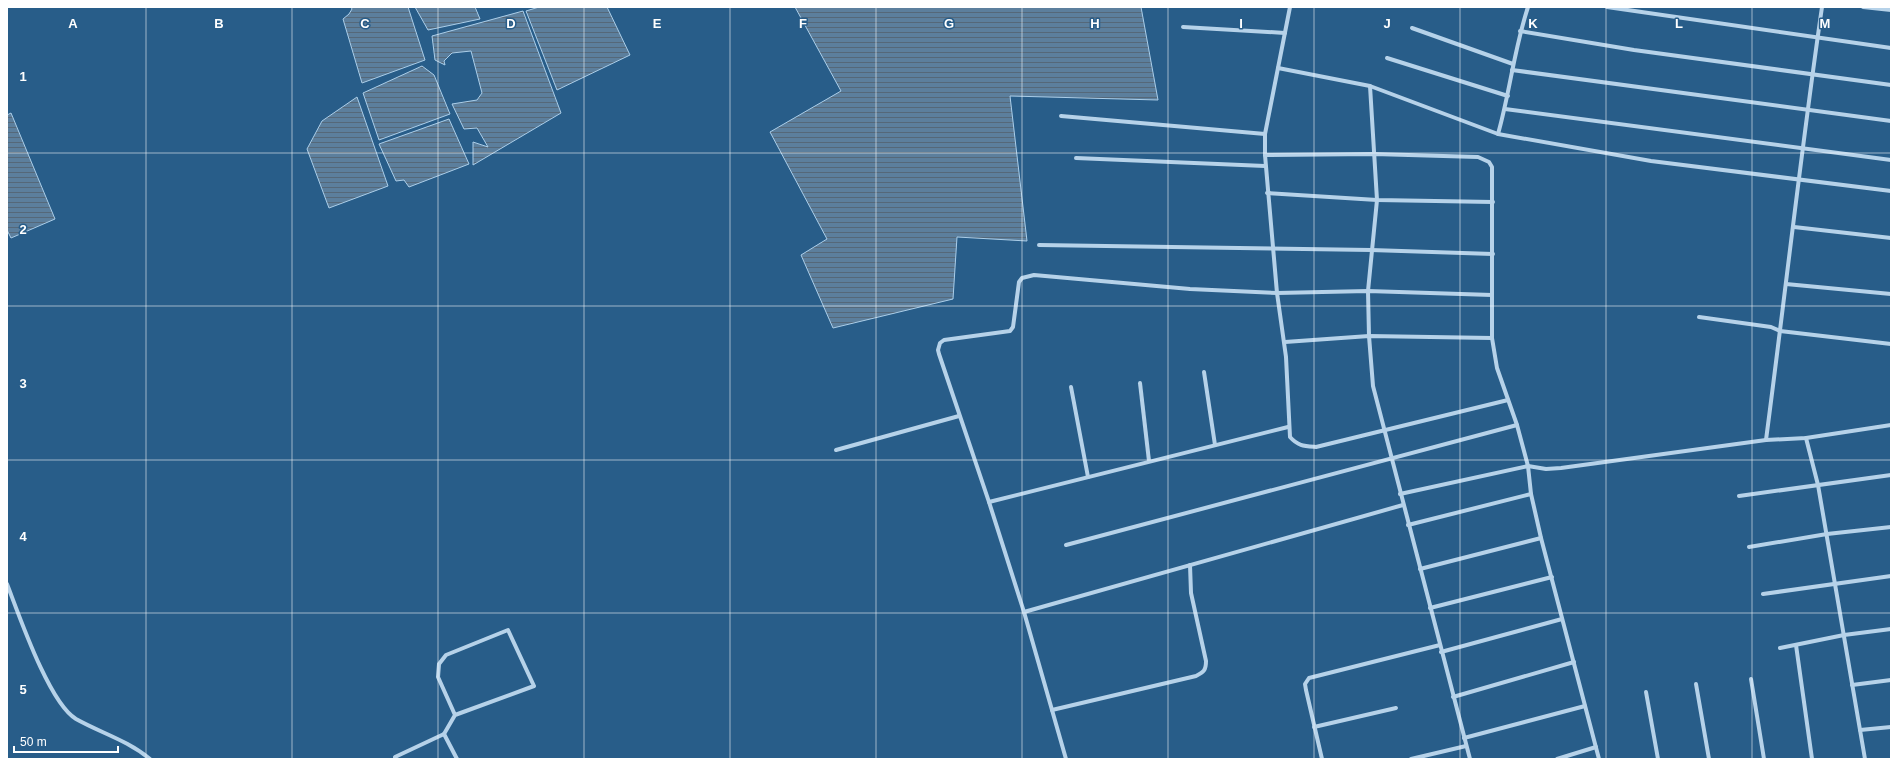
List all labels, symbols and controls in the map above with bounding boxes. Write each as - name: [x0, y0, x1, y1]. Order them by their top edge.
- text: A: [68, 16, 78, 31]
- text: B: [214, 16, 224, 31]
- text: C: [360, 16, 370, 31]
- text: D: [506, 16, 516, 31]
- text: E: [653, 16, 662, 31]
- text: F: [799, 16, 807, 31]
- text: G: [944, 16, 954, 31]
- text: H: [1090, 16, 1100, 31]
- text: I: [1239, 16, 1243, 31]
- text: J: [1383, 16, 1391, 31]
- text: K: [1528, 16, 1538, 31]
- text: L: [1675, 16, 1683, 31]
- text: M: [1820, 16, 1830, 31]
- text: 1: [19, 69, 27, 84]
- text: 2: [19, 222, 27, 237]
- text: 3: [19, 376, 27, 391]
- text: 4: [19, 529, 27, 544]
- text: 5: [19, 682, 27, 697]
- scale bar: [14, 728, 118, 754]
- text: 50 m: [20, 735, 47, 749]

